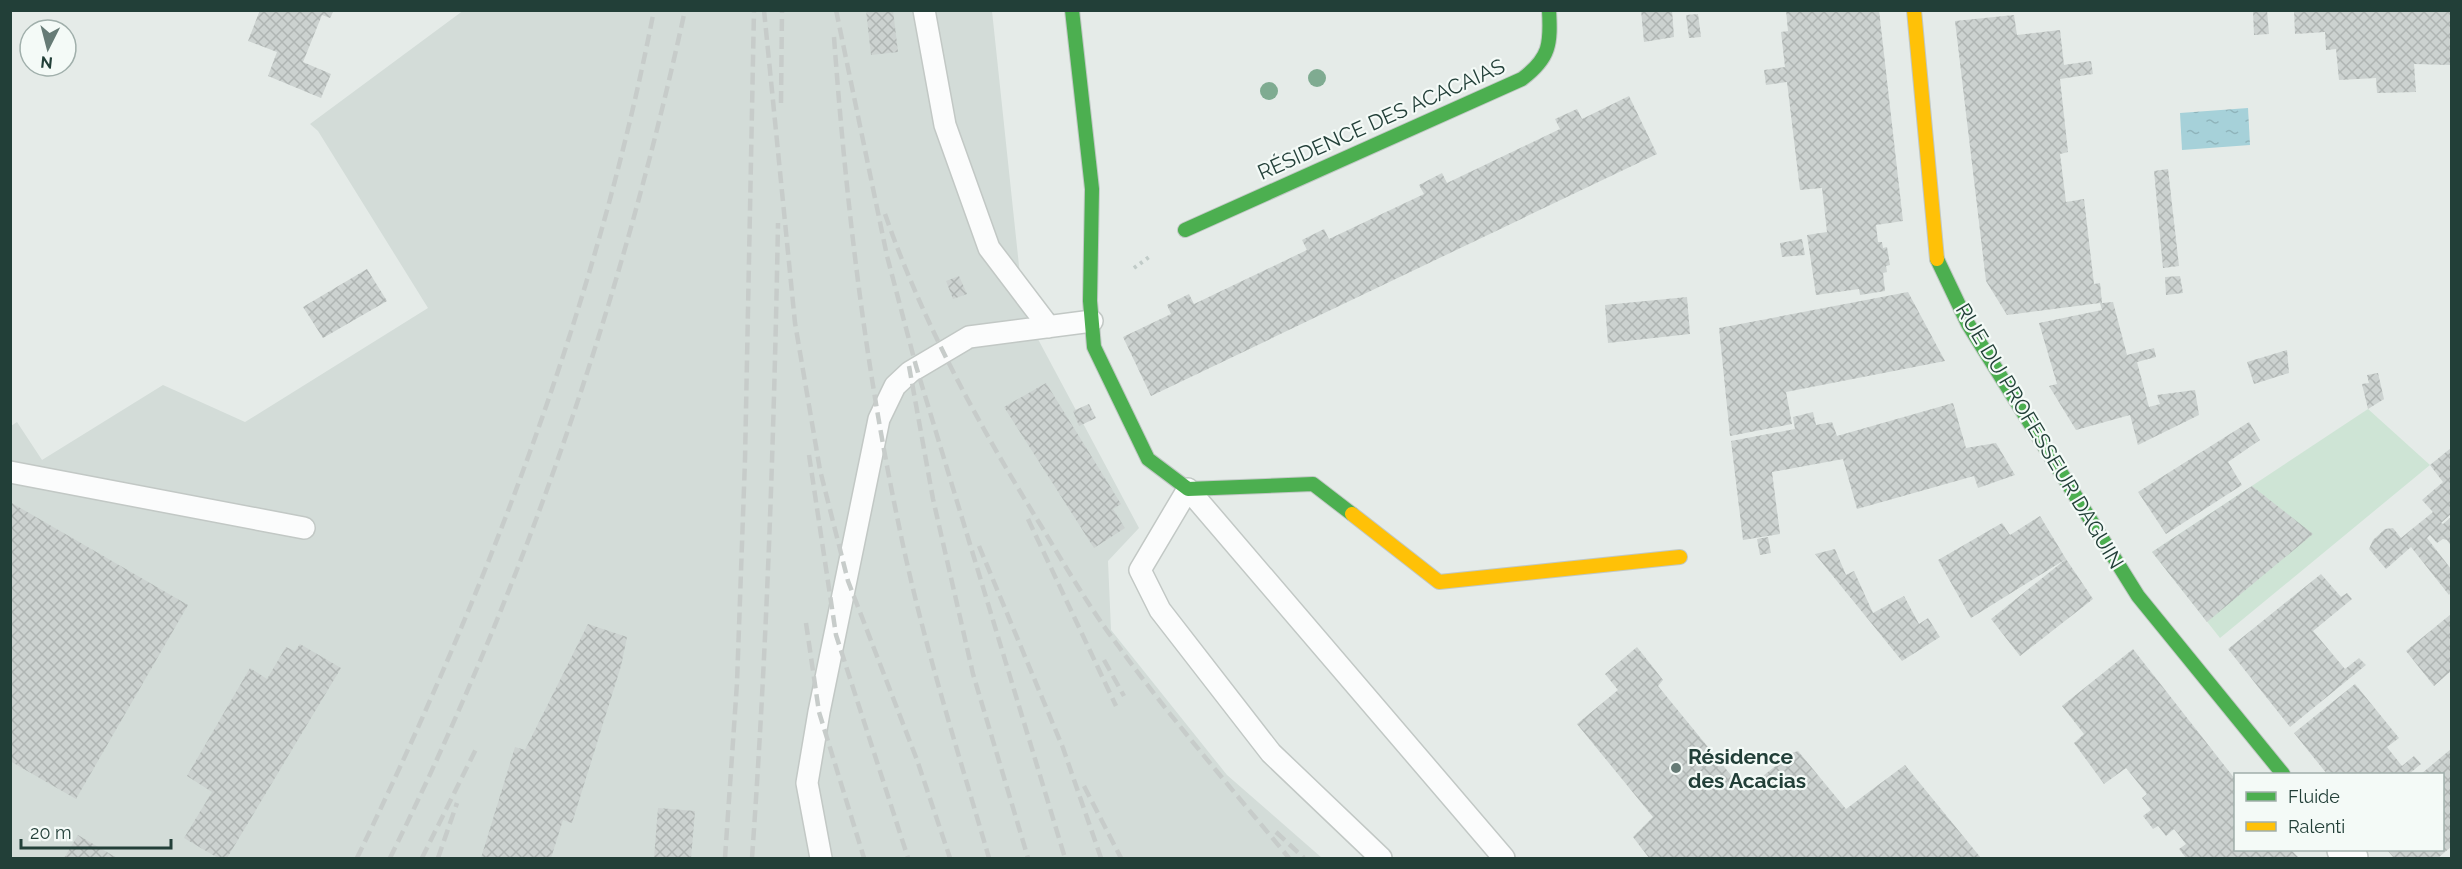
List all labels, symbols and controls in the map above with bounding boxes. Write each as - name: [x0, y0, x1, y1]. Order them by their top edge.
- north arrow: [18, 18, 78, 78]
- text: N: [39, 52, 54, 73]
- street label: RÉSIDENCE DES ACACAIAS: [1254, 53, 1509, 185]
- street label: RUE DU PROFESSEUR DAGUIN: [1951, 299, 2129, 573]
- place label: Résidence des Acacias: [1688, 744, 1806, 793]
- marker: Résidence des Acacias: [1669, 761, 1683, 775]
- legend: [2234, 773, 2444, 851]
- text: Fluide: [2288, 786, 2340, 807]
- scale bar: [21, 812, 171, 850]
- text: Ralenti: [2288, 816, 2345, 837]
- text: 20 m: [30, 822, 72, 843]

